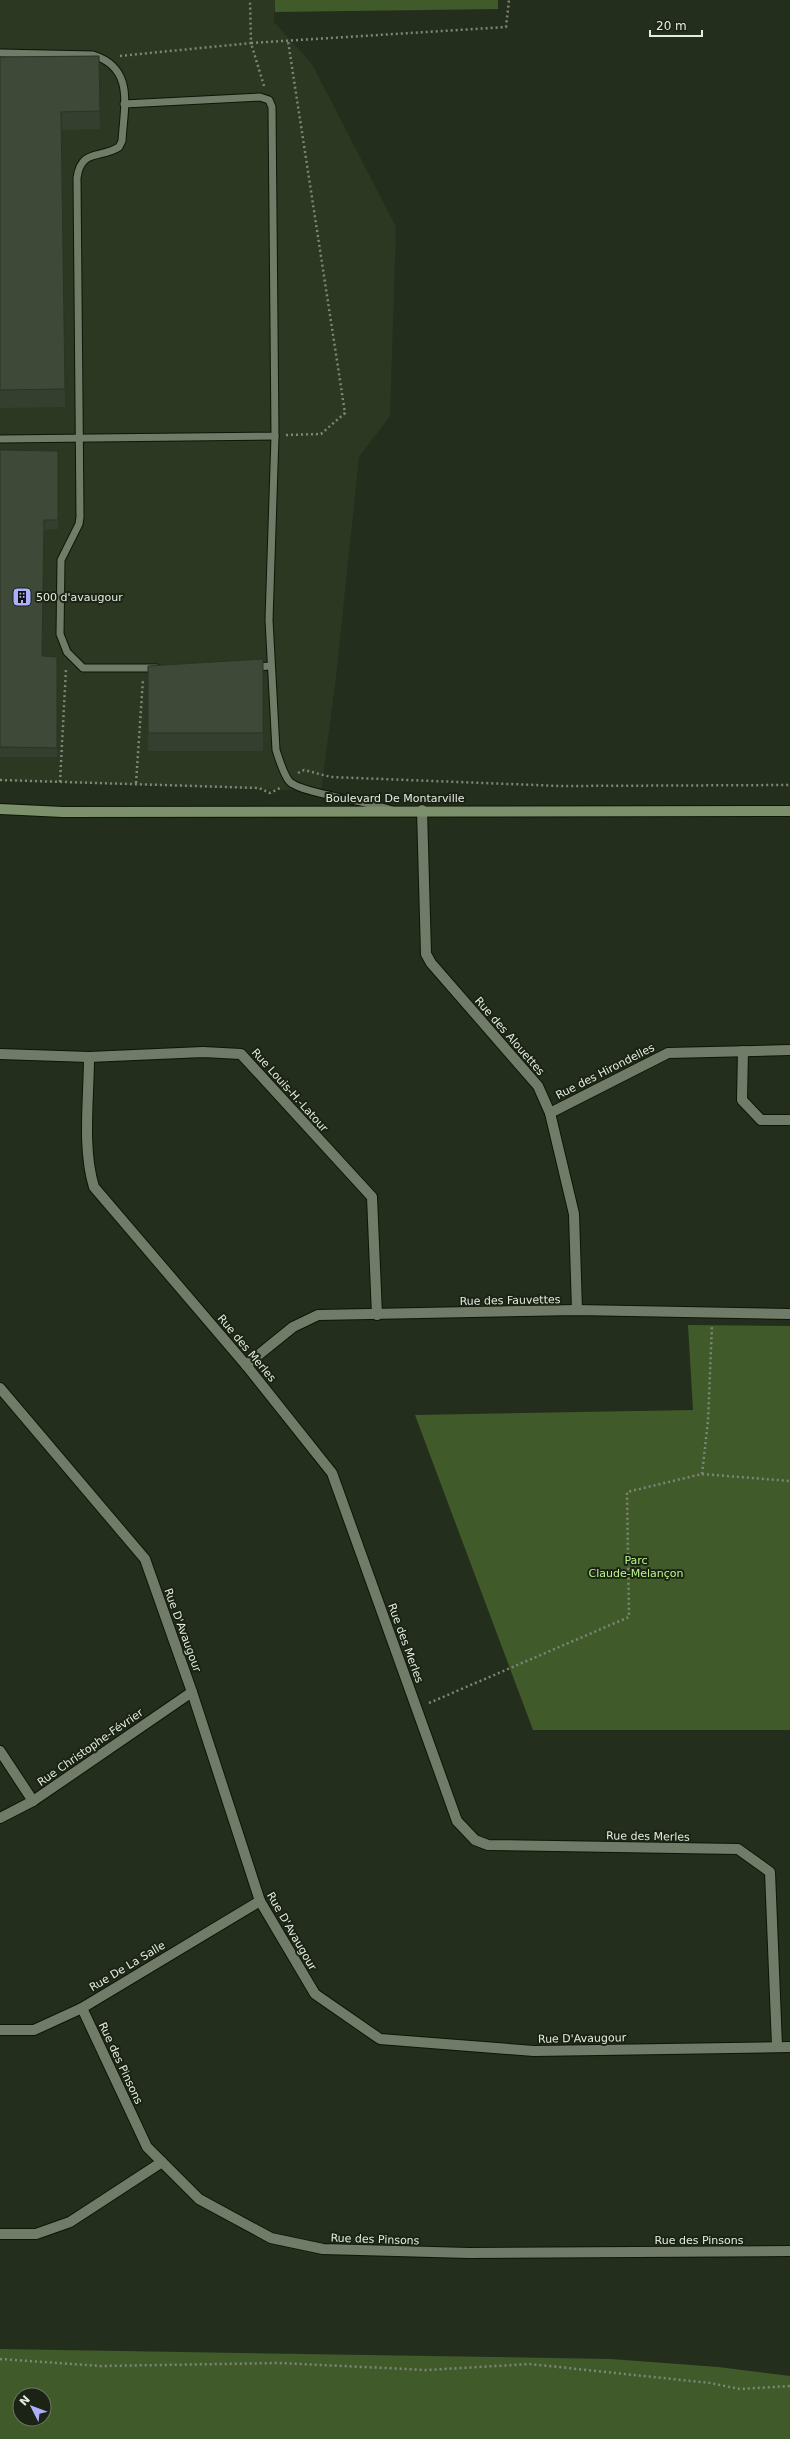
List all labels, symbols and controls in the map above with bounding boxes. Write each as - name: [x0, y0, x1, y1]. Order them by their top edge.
- scale bar: [650, 12, 702, 38]
- text: 20 m: [656, 19, 687, 33]
- building icon: 500 d'avaugour: [11, 586, 33, 608]
- place label: 500 d'avaugour: [36, 591, 123, 604]
- street label: Boulevard De Montarville: [325, 792, 465, 805]
- street label: Rue des Alouettes: [472, 994, 547, 1078]
- street label: Rue des Hirondelles: [554, 1041, 657, 1102]
- street label: Rue Louis-H.-Latour: [249, 1046, 331, 1135]
- street label: Rue des Fauvettes: [460, 1293, 561, 1308]
- street label: Rue des Merles: [215, 1312, 279, 1385]
- park label: Parc Claude-Melançon: [589, 1554, 683, 1580]
- street label: Rue D'Avaugour: [161, 1587, 204, 1674]
- street label: Rue des Merles: [385, 1602, 426, 1685]
- street label: Rue Christophe-Février: [35, 1706, 146, 1789]
- street label: Rue des Merles: [606, 1829, 690, 1844]
- street label: Rue D'Avaugour: [264, 1890, 319, 1973]
- street label: Rue De La Salle: [87, 1939, 168, 1994]
- street label: Rue des Pinsons: [96, 2020, 145, 2107]
- street label: Rue D'Avaugour: [538, 2031, 627, 2046]
- street label: Rue des Pinsons: [330, 2231, 420, 2248]
- street label: Rue des Pinsons: [655, 2234, 744, 2247]
- north arrow: [12, 2387, 52, 2427]
- text: N: [17, 2393, 33, 2408]

